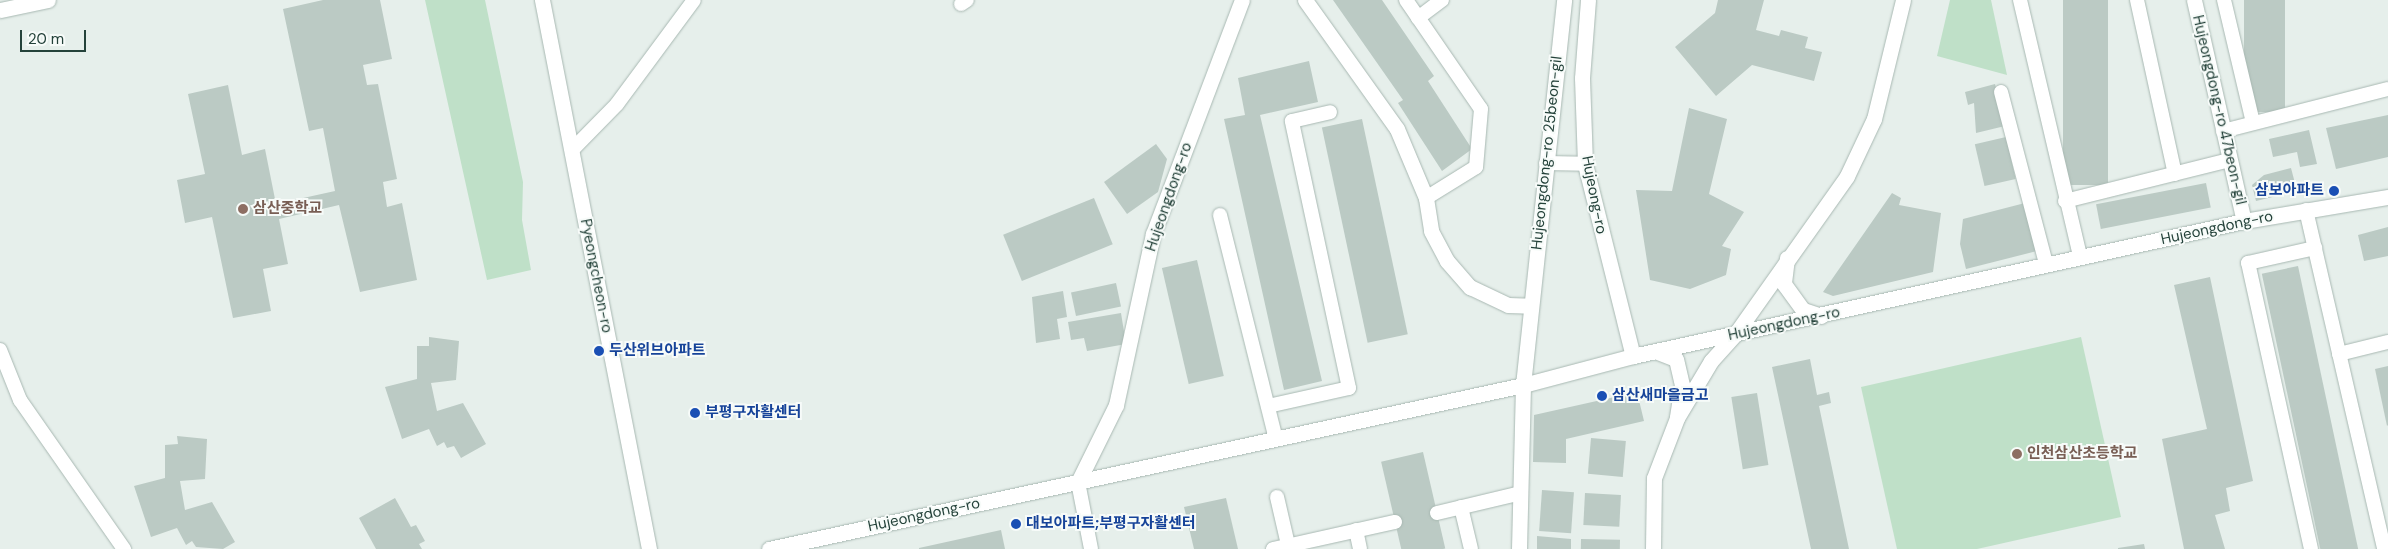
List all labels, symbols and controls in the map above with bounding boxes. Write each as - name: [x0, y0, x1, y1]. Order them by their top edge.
- street label: Hujeongdong-ro 47beon-gil: [2188, 13, 2250, 207]
- scale bar: [22, 20, 89, 52]
- text: 20 m: [28, 29, 64, 49]
- street label: Hujeongdong-ro 25beon-gil: [1528, 55, 1566, 251]
- street label: Hujeongdong-ro: [1142, 140, 1196, 254]
- street label: Hujeong-ro: [1578, 154, 1610, 236]
- place label: 삼보아파트: [2255, 182, 2324, 200]
- marker: 삼보아파트: [2328, 185, 2340, 197]
- place label: 삼산중학교: [253, 200, 322, 218]
- marker: 삼산중학교: [237, 203, 249, 215]
- street label: Hujeongdong-ro: [2159, 207, 2275, 249]
- street label: Pyeongcheon-ro: [576, 217, 616, 335]
- street label: Hujeongdong-ro: [1726, 303, 1842, 345]
- place label: 두산위브아파트: [609, 342, 706, 360]
- marker: 두산위브아파트: [593, 345, 605, 357]
- place label: 삼산새마을금고: [1612, 387, 1709, 405]
- marker: 삼산새마을금고: [1596, 390, 1608, 402]
- place label: 부평구자활센터: [705, 404, 802, 422]
- marker: 부평구자활센터: [689, 407, 701, 419]
- place label: 인천삼산초등학교: [2027, 445, 2137, 463]
- marker: 인천삼산초등학교: [2011, 448, 2023, 460]
- street label: Hujeongdong-ro: [866, 494, 982, 536]
- place label: 대보아파트;부평구자활센터: [1026, 515, 1196, 533]
- marker: 대보아파트;부평구자활센터: [1010, 518, 1022, 530]

